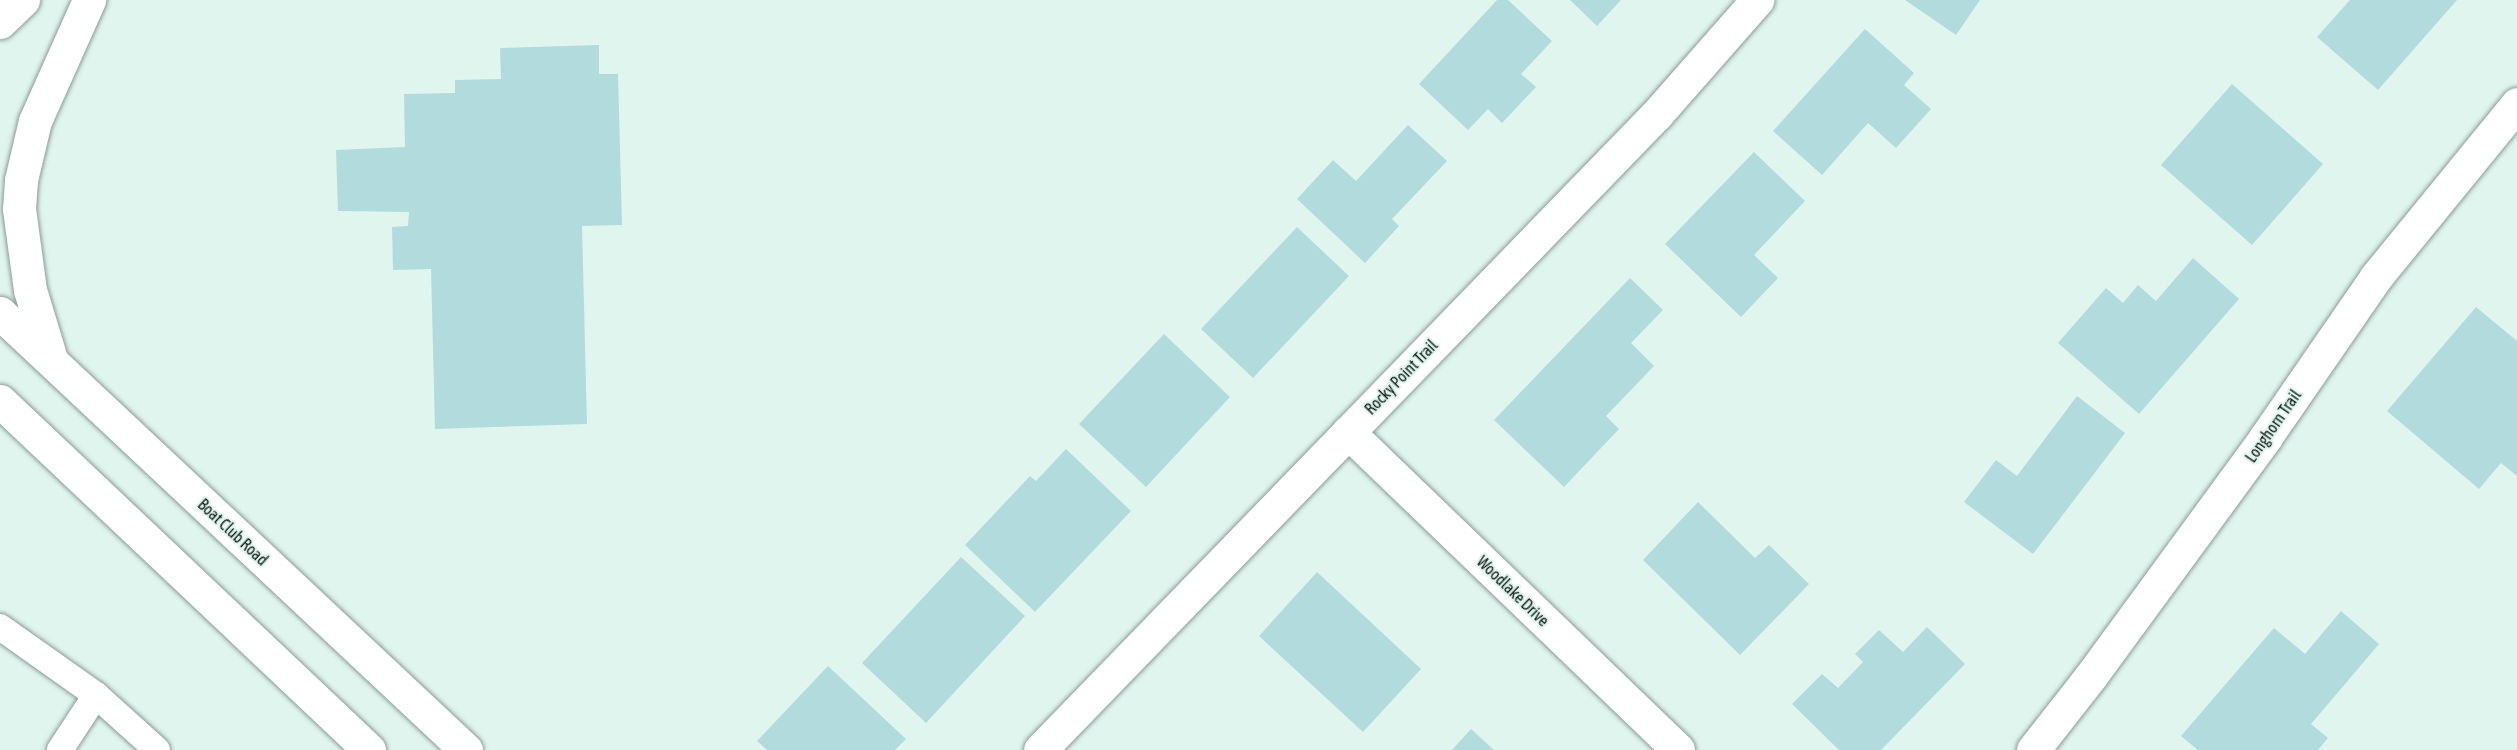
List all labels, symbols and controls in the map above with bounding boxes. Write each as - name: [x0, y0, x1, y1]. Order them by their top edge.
- street label: Rocky Point Trail: [1361, 336, 1441, 418]
- street label: Longhorn Trail: [2241, 386, 2305, 466]
- street label: Boat Club Road: [194, 495, 272, 569]
- street label: Woodlake Drive: [1473, 552, 1553, 630]

